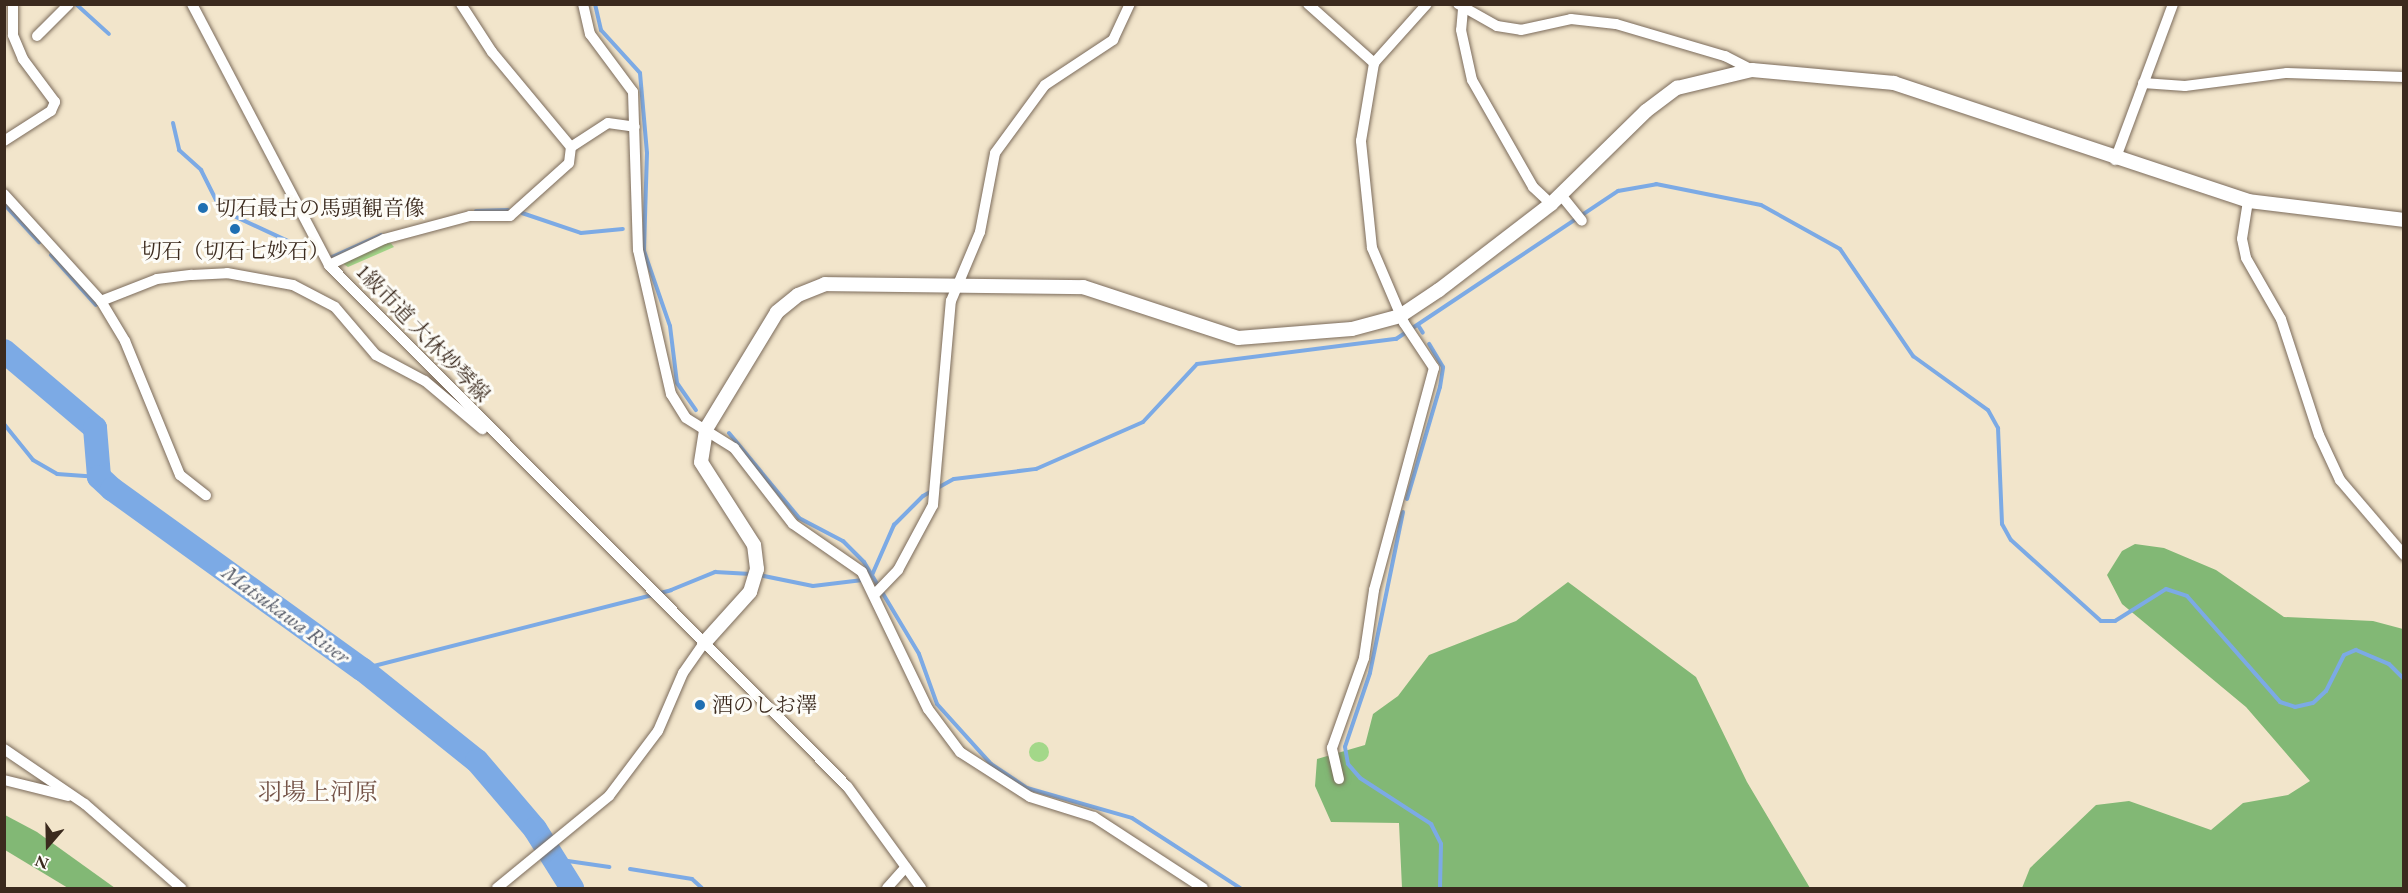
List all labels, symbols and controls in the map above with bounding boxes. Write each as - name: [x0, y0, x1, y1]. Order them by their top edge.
- place label: 切石最古の馬頭観音像: [215, 195, 425, 221]
- marker: 切石最古の馬頭観音像: [196, 201, 210, 215]
- marker: 切石（切石七妙石）: [228, 222, 242, 236]
- place label: 切石（切石七妙石）: [141, 238, 329, 264]
- street label: 1級市道 大休妙琴線: [351, 259, 495, 407]
- water label: Matsukawa River: [217, 559, 355, 669]
- place label: 酒のしお澤: [712, 692, 817, 718]
- marker: 酒のしお澤: [693, 698, 707, 712]
- district label: 羽場上河原: [258, 778, 378, 806]
- north arrow: [18, 815, 78, 875]
- text: N: [32, 850, 51, 874]

